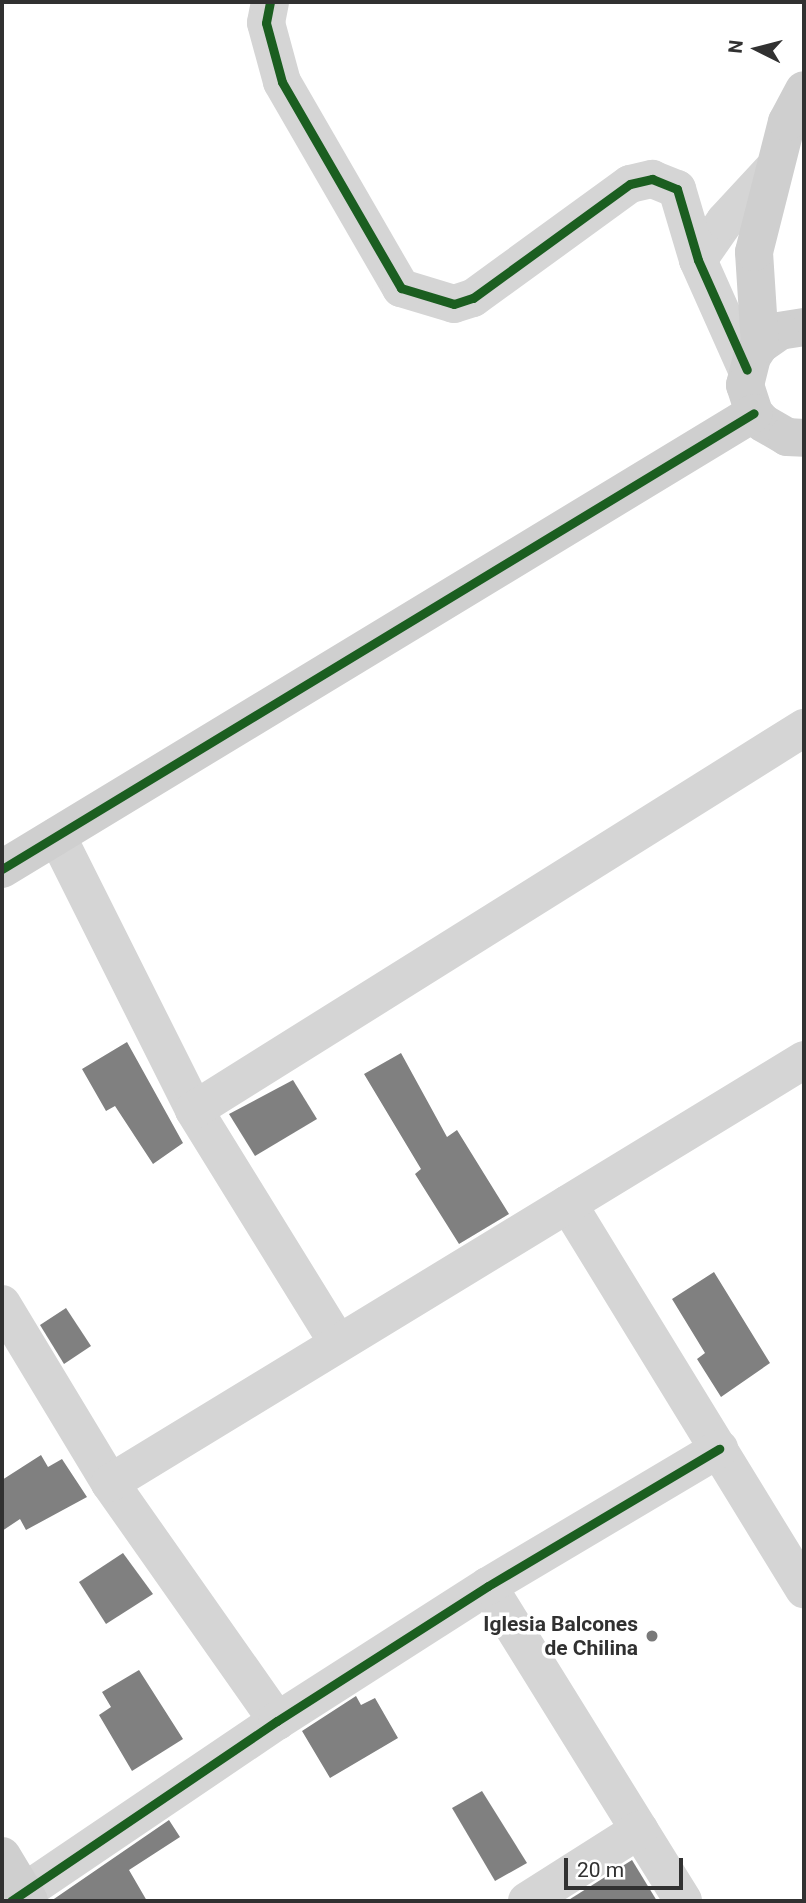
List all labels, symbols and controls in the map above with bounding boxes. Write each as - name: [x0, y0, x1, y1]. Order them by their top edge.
- north arrow: [722, 14, 792, 84]
- text: N: [723, 39, 748, 55]
- place label: Iglesia Balcones de Chilina: [483, 1611, 638, 1661]
- marker: Iglesia Balcones de Chilina: [644, 1628, 660, 1644]
- scale bar: [568, 1843, 687, 1887]
- text: 20 m: [577, 1858, 624, 1882]

